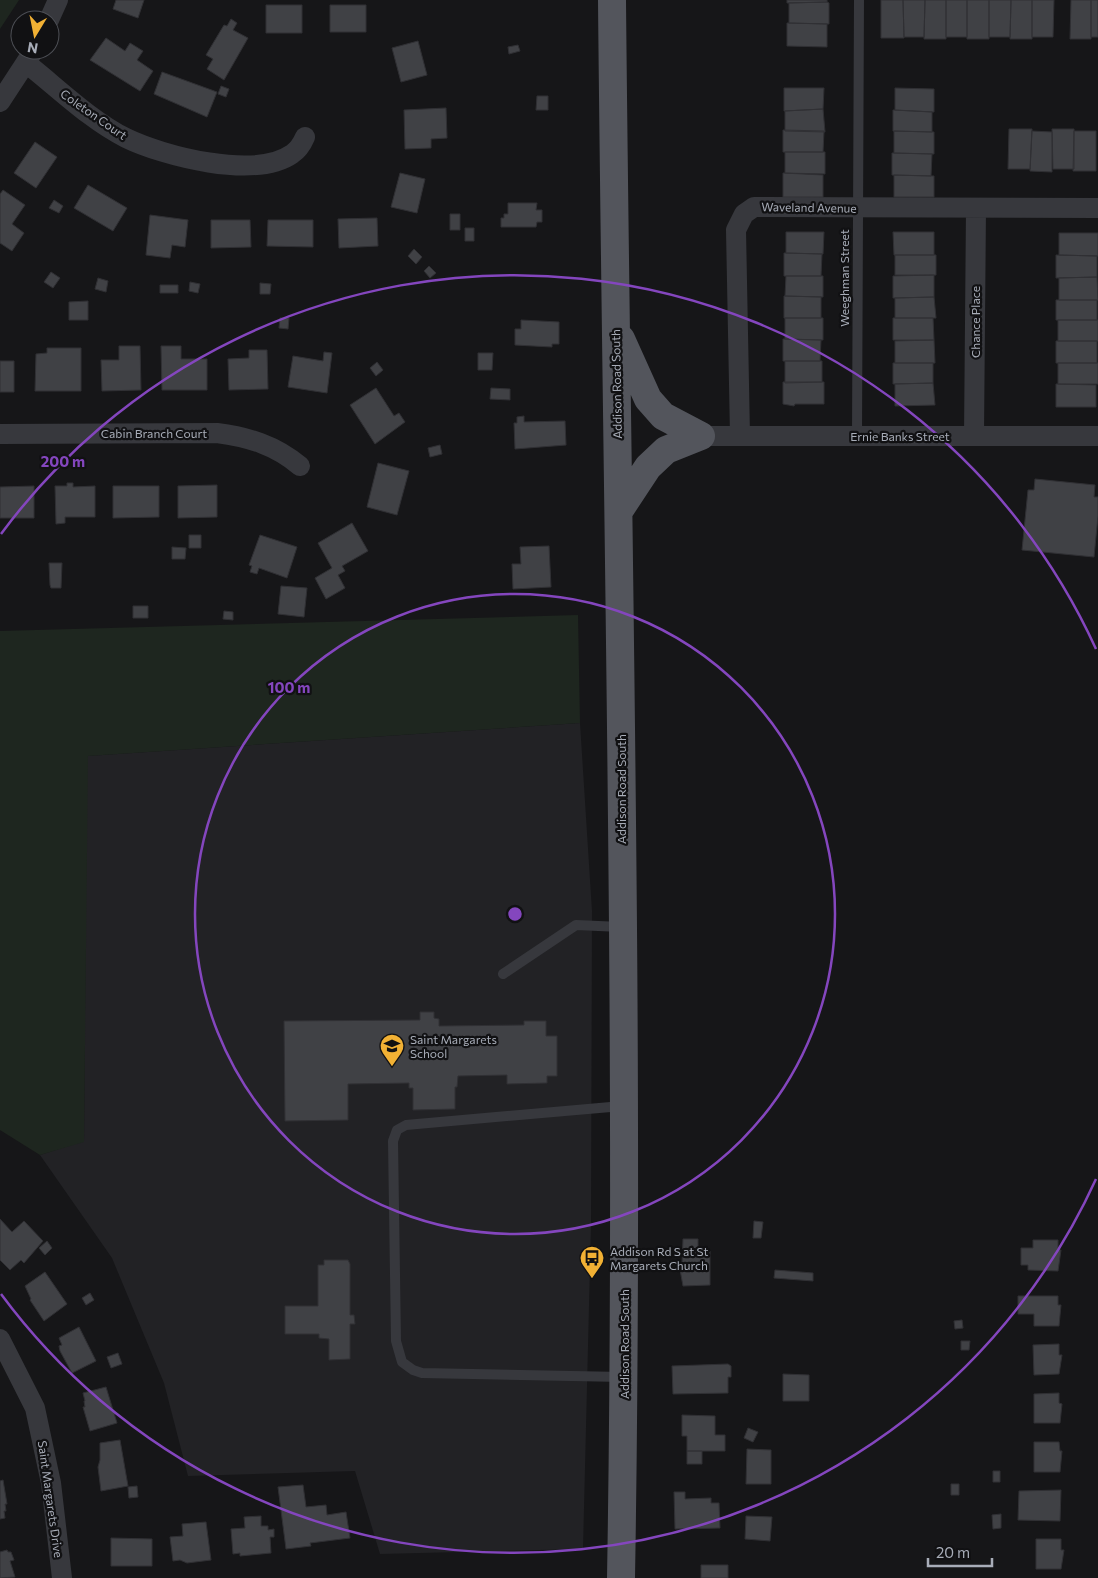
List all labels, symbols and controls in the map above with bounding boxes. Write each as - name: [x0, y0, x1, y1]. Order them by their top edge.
- north arrow: [10, 10, 60, 60]
- text: N: [26, 39, 39, 58]
- street label: Coleton Court: [58, 86, 130, 142]
- street label: Waveland Avenue: [761, 199, 857, 215]
- street label: Weeghman Street: [837, 229, 851, 327]
- street label: Chance Place: [968, 286, 982, 358]
- street label: Addison Road South: [608, 329, 624, 439]
- street label: Cabin Branch Court: [101, 426, 207, 440]
- street label: Ernie Banks Street: [850, 429, 950, 443]
- text: 200 m: [41, 452, 85, 470]
- text: 100 m: [268, 678, 310, 696]
- street label: Addison Road South: [614, 734, 628, 844]
- centre of rings: [506, 905, 524, 923]
- place label: Saint Margarets School: [410, 1032, 497, 1060]
- school or university icon: Saint Margarets School: [379, 1033, 405, 1067]
- place label: Addison Rd S at St Margarets Church: [610, 1244, 708, 1272]
- bus stop icon: Addison Rd S at St Margarets Church: [579, 1245, 605, 1279]
- street label: Addison Road South: [617, 1289, 631, 1399]
- street label: Saint Margarets Drive: [36, 1440, 66, 1558]
- scale bar: [928, 1536, 992, 1568]
- text: 20 m: [936, 1543, 970, 1561]

